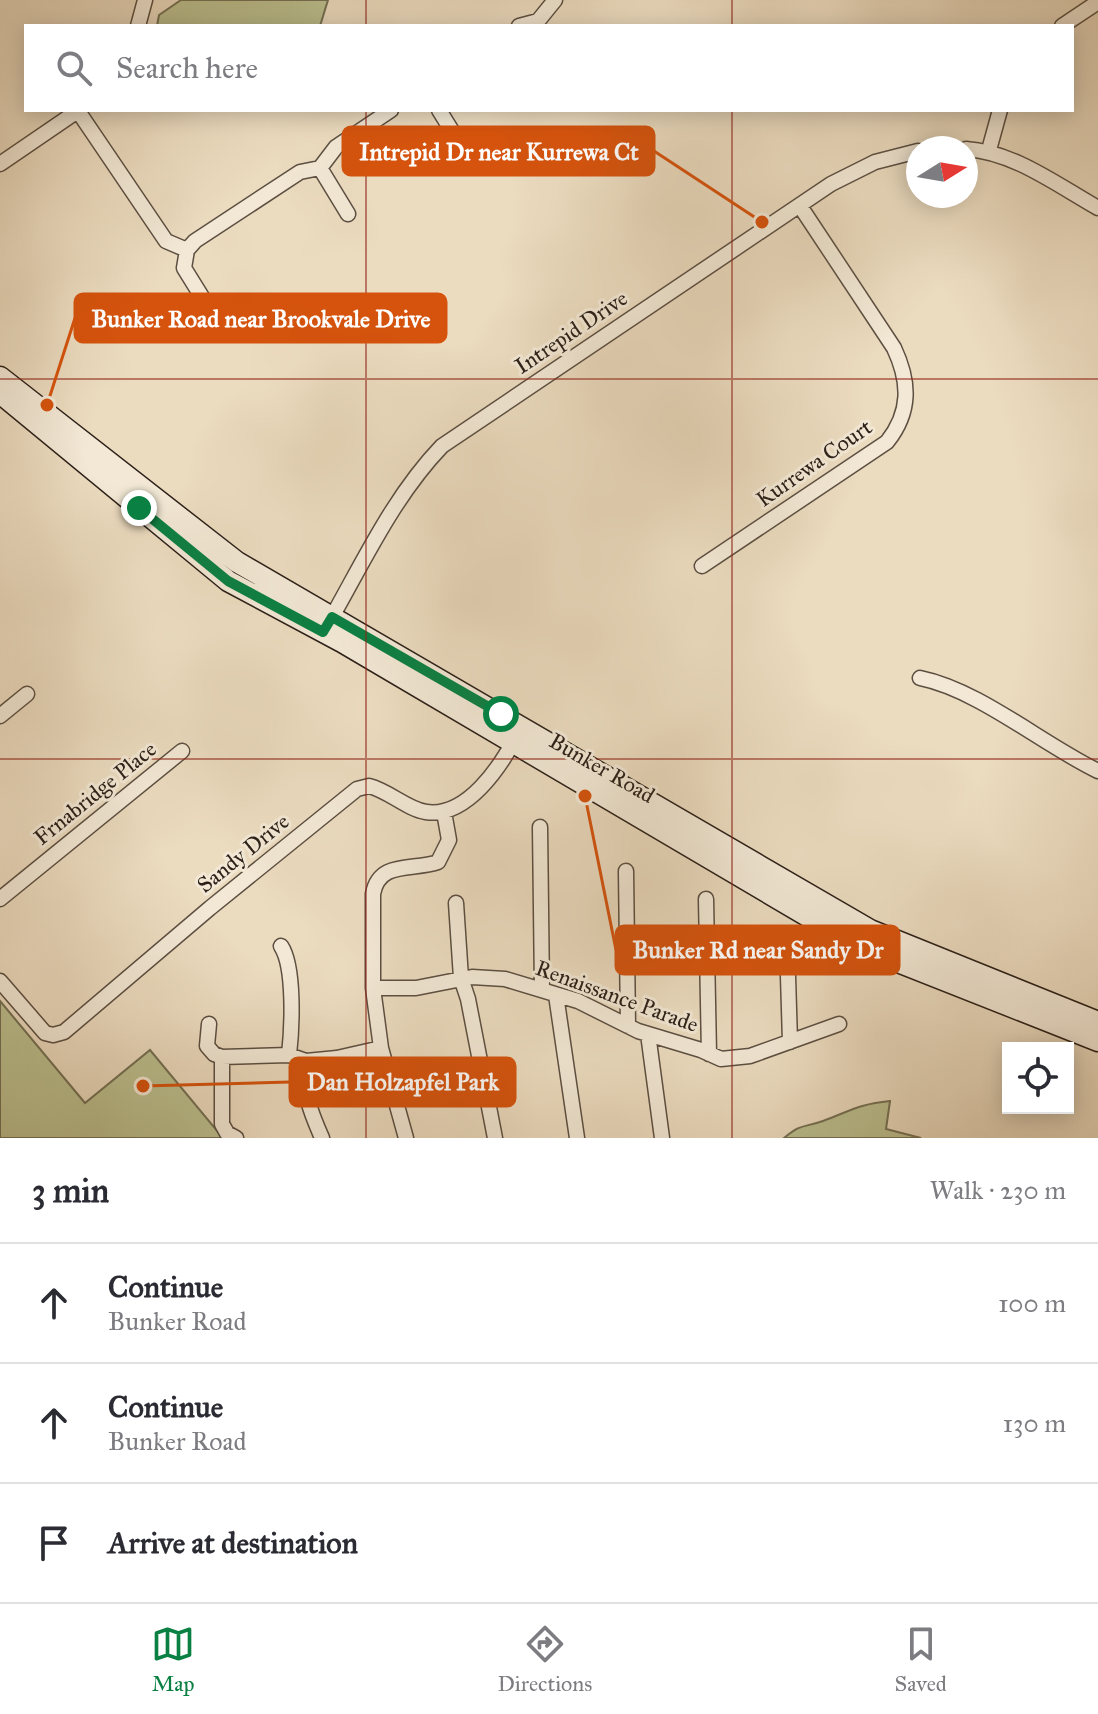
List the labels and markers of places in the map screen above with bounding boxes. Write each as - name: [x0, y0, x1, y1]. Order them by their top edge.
- callout: Intrepid Dr near Kurrewa Ct: [343, 127, 654, 175]
- callout: Bunker Road near Brookvale Drive: [75, 294, 446, 342]
- callout: Bunker Rd near Sandy Dr: [616, 926, 899, 974]
- callout: Dan Holzapfel Park: [290, 1058, 515, 1106]

